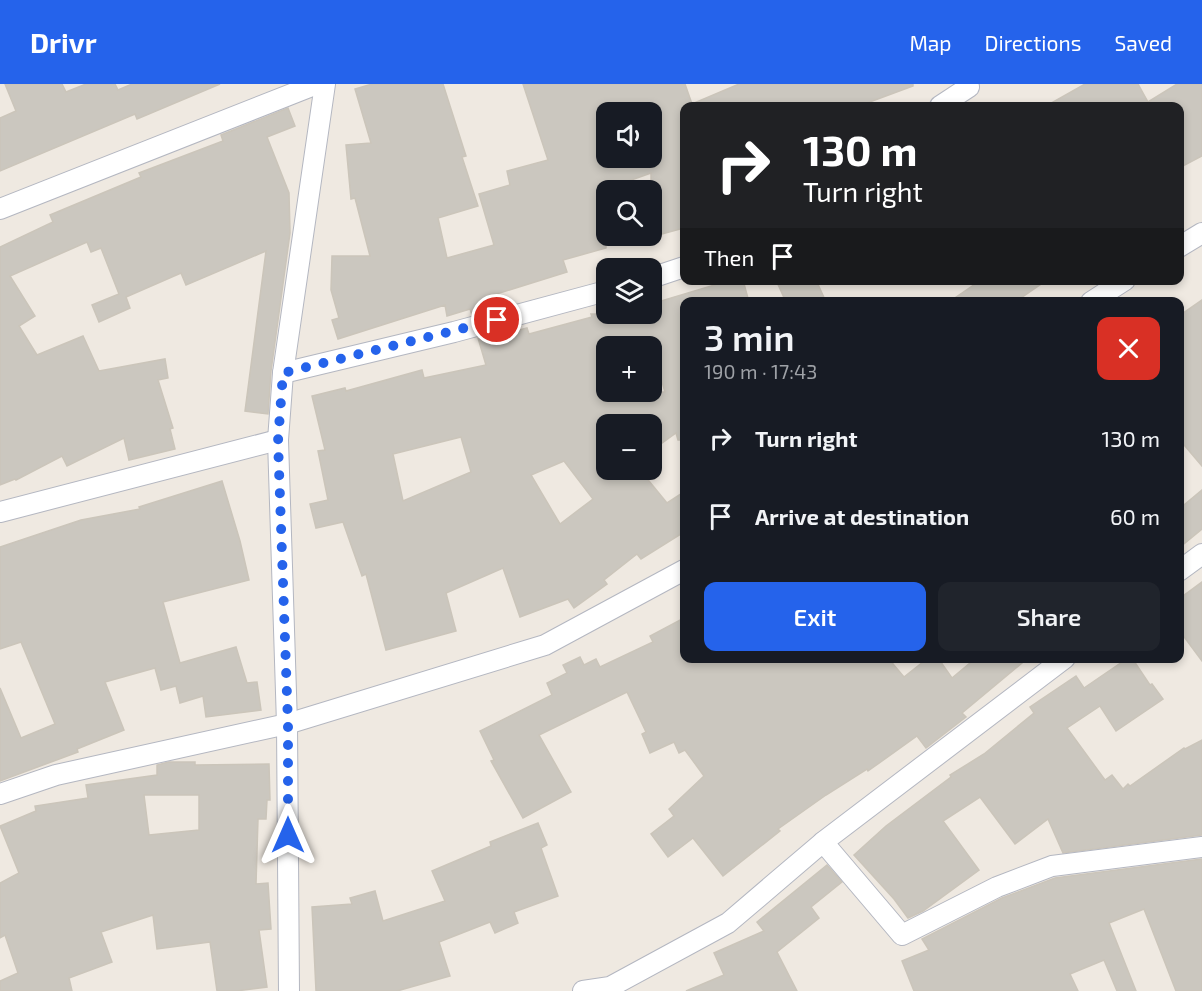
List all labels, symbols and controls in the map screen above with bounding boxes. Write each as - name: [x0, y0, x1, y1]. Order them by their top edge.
- text: Drivr: [30, 25, 97, 59]
- text: Map: [909, 30, 952, 55]
- text: Directions: [985, 30, 1081, 55]
- text: Saved: [1114, 30, 1172, 55]
- map controls: [596, 102, 662, 480]
- button: sound: [596, 102, 662, 168]
- text: 130 m: [803, 124, 918, 174]
- icon: right: [704, 126, 782, 204]
- text: Turn right: [803, 175, 923, 207]
- button: search: [596, 180, 662, 246]
- icon: arrive: [766, 240, 799, 273]
- text: Then: [704, 244, 754, 270]
- button: layers: [596, 258, 662, 324]
- pin: [471, 294, 522, 345]
- icon: arrive: [480, 303, 513, 336]
- text: 3 min: [704, 315, 795, 358]
- button: close: [1097, 317, 1160, 380]
- button: +: [596, 336, 662, 402]
- text: 190 m · 17:43: [704, 359, 817, 383]
- button: −: [596, 414, 662, 480]
- icon: right: [704, 422, 737, 455]
- text: Turn right: [755, 425, 857, 451]
- text: 130 m: [1102, 425, 1160, 451]
- icon: arrive: [704, 500, 737, 533]
- text: Arrive at destination: [755, 503, 969, 529]
- text: 60 m: [1110, 503, 1160, 529]
- button: Exit: [704, 582, 926, 651]
- button: Share: [938, 582, 1160, 651]
- position arrow: [256, 803, 320, 867]

